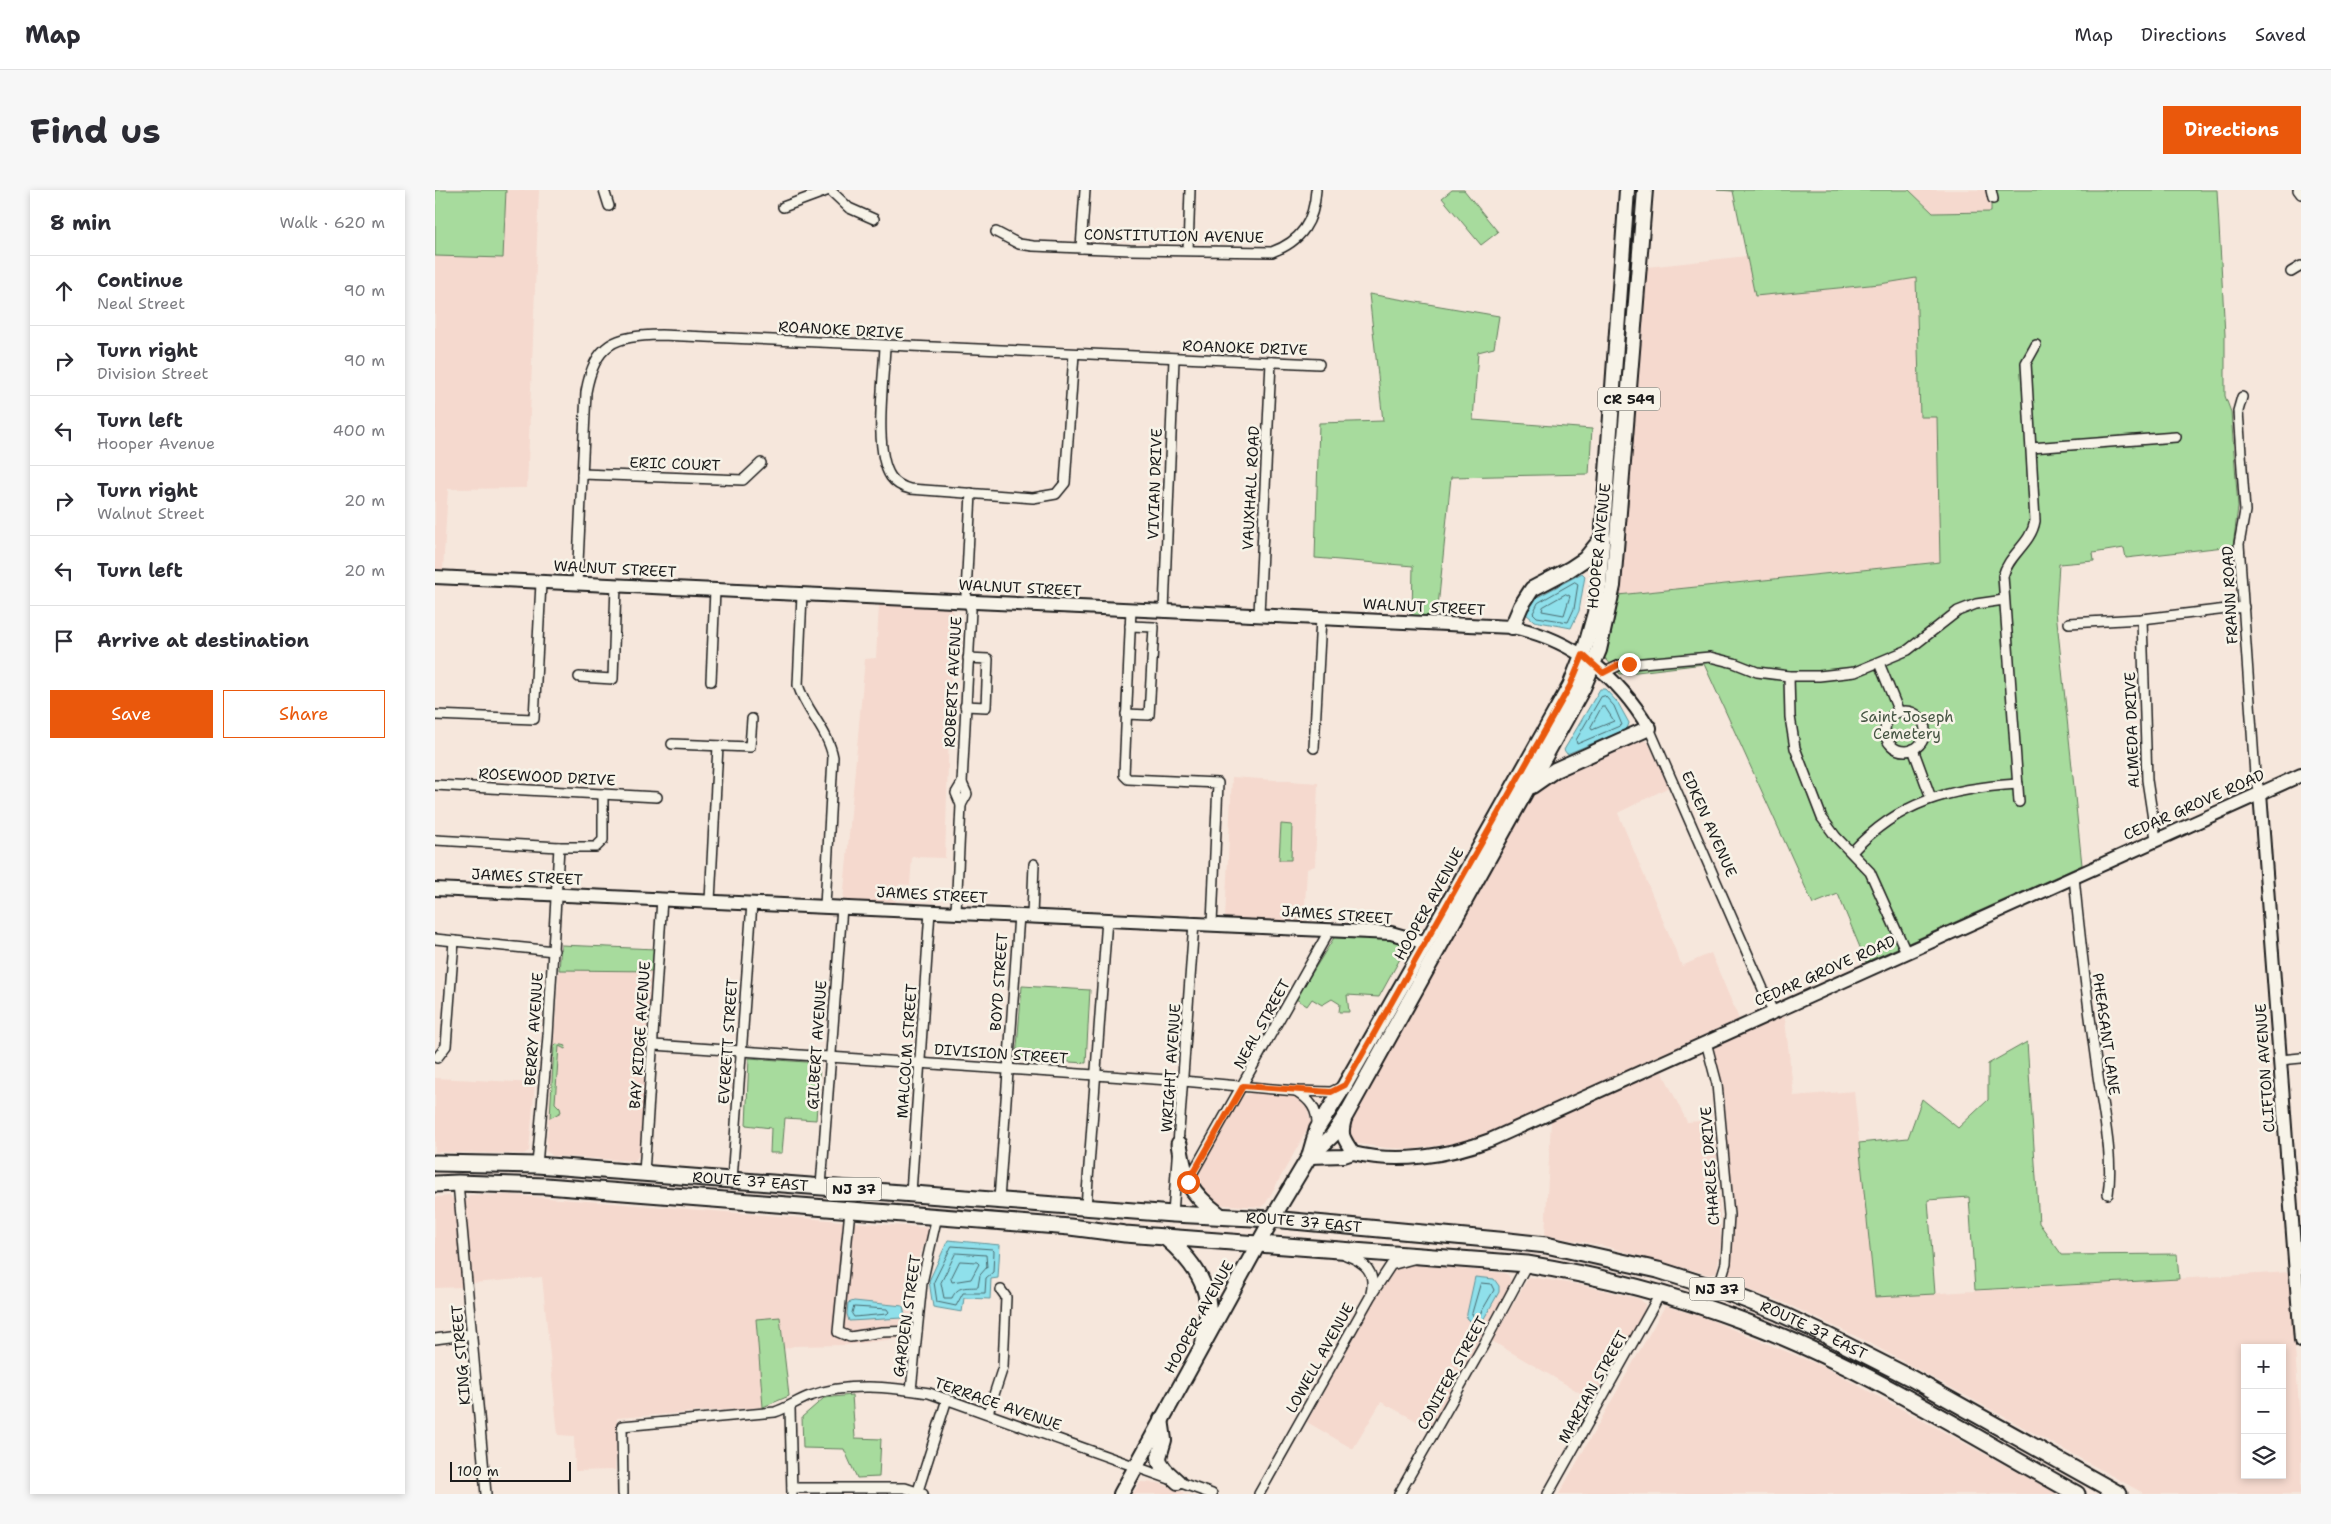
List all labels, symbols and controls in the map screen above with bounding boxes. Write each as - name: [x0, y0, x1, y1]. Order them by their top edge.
- text: Map: [25, 19, 81, 51]
- text: Map: [2075, 23, 2113, 47]
- text: Directions: [2141, 23, 2227, 47]
- text: Saved: [2255, 23, 2306, 47]
- button: Directions: [2163, 106, 2301, 154]
- text: Find us: [30, 107, 161, 154]
- text: 8 min: [50, 209, 111, 237]
- text: Walk · 620 m: [280, 212, 385, 233]
- street label: CONSTITUTION AVENUE: [1084, 224, 1264, 248]
- text: Continue: [97, 268, 183, 293]
- icon: ahead: [50, 277, 78, 305]
- text: 90 m: [344, 280, 385, 301]
- text: Neal Street: [97, 293, 185, 314]
- street label: ROANOKE DRIVE: [778, 317, 904, 343]
- street label: ROANOKE DRIVE: [1182, 336, 1308, 360]
- text: Turn right: [97, 338, 198, 363]
- icon: right: [50, 347, 78, 375]
- text: 90 m: [344, 350, 385, 371]
- text: Division Street: [97, 363, 209, 384]
- road number: CR 549: [1598, 388, 1660, 410]
- text: Turn left: [97, 408, 183, 433]
- icon: left: [50, 417, 78, 445]
- text: 400 m: [332, 420, 385, 441]
- street label: VAUXHALL ROAD: [1238, 425, 1264, 551]
- street label: VIVIAN DRIVE: [1143, 428, 1167, 540]
- text: Hooper Avenue: [97, 433, 215, 454]
- street label: ERIC COURT: [629, 452, 721, 476]
- text: Turn right: [97, 478, 198, 503]
- street label: HOOPER AVENUE: [1582, 482, 1616, 610]
- icon: right: [50, 487, 78, 515]
- text: 20 m: [344, 490, 385, 511]
- text: Walnut Street: [97, 503, 205, 524]
- street label: FRANN ROAD: [2217, 545, 2243, 645]
- street label: WALNUT STREET: [553, 556, 677, 582]
- icon: left: [50, 557, 78, 585]
- text: Turn left: [97, 558, 183, 583]
- text: 20 m: [344, 560, 385, 581]
- street label: WALNUT STREET: [958, 575, 1082, 601]
- street label: WALNUT STREET: [1362, 594, 1486, 620]
- street label: ROBERTS AVENUE: [940, 616, 966, 748]
- icon: arrive: [50, 627, 78, 655]
- text: Arrive at destination: [97, 628, 309, 653]
- route end: [1618, 653, 1641, 676]
- street label: ALMEDA DRIVE: [2120, 671, 2144, 789]
- button: Save: [50, 690, 213, 738]
- button: Share: [223, 690, 385, 738]
- park label: Saint Joseph Cemetery: [1860, 707, 1954, 744]
- street label: ROSEWOOD DRIVE: [478, 763, 616, 791]
- street label: CEDAR GROVE ROAD: [2120, 765, 2268, 845]
- street label: EDKEN AVENUE: [1677, 768, 1741, 880]
- street label: HOOPER AVENUE: [1390, 844, 1468, 964]
- street label: JAMES STREET: [471, 864, 583, 890]
- street label: JAMES STREET: [876, 882, 988, 908]
- street label: JAMES STREET: [1281, 901, 1393, 929]
- street label: CEDAR GROVE ROAD: [1751, 931, 1899, 1011]
- street label: BOYD STREET: [986, 932, 1012, 1032]
- street label: BAY RIDGE AVENUE: [625, 960, 655, 1110]
- street label: BERRY AVENUE: [520, 972, 548, 1086]
- street label: PHEASANT LANE: [2088, 972, 2124, 1096]
- street label: NEAL STREET: [1229, 976, 1295, 1072]
- street label: EVERETT STREET: [714, 977, 742, 1105]
- street label: GILBERT AVENUE: [802, 980, 832, 1110]
- street label: MALCOLM STREET: [892, 983, 922, 1119]
- street label: WRIGHT AVENUE: [1157, 1003, 1185, 1133]
- street label: CLIFTON AVENUE: [2251, 1003, 2279, 1133]
- street label: DIVISION STREET: [933, 1039, 1069, 1069]
- street label: CHARLES DRIVE: [1696, 1106, 1724, 1226]
- street label: ROUTE 37 EAST: [692, 1167, 809, 1196]
- route start: [1177, 1171, 1200, 1194]
- road number: NJ 37: [827, 1178, 881, 1201]
- street label: ROUTE 37 EAST: [1245, 1208, 1363, 1237]
- street label: GARDEN STREET: [889, 1253, 925, 1379]
- street label: HOOPER AVENUE: [1160, 1257, 1238, 1377]
- road number: NJ 37: [1689, 1278, 1745, 1300]
- street label: ROUTE 37 EAST: [1757, 1296, 1870, 1364]
- street label: LOWELL AVENUE: [1281, 1299, 1359, 1417]
- street label: KING STREET: [447, 1304, 475, 1406]
- street label: CONIFER STREET: [1412, 1313, 1492, 1433]
- street label: MARIAN STREET: [1554, 1327, 1632, 1447]
- map controls: [2241, 1344, 2286, 1479]
- button: +: [2241, 1344, 2286, 1389]
- street label: TERRACE AVENUE: [932, 1373, 1064, 1435]
- button: −: [2241, 1389, 2286, 1434]
- button: layers: [2241, 1434, 2286, 1479]
- scale bar: [450, 1459, 571, 1482]
- text: 100 m: [457, 1462, 499, 1480]

